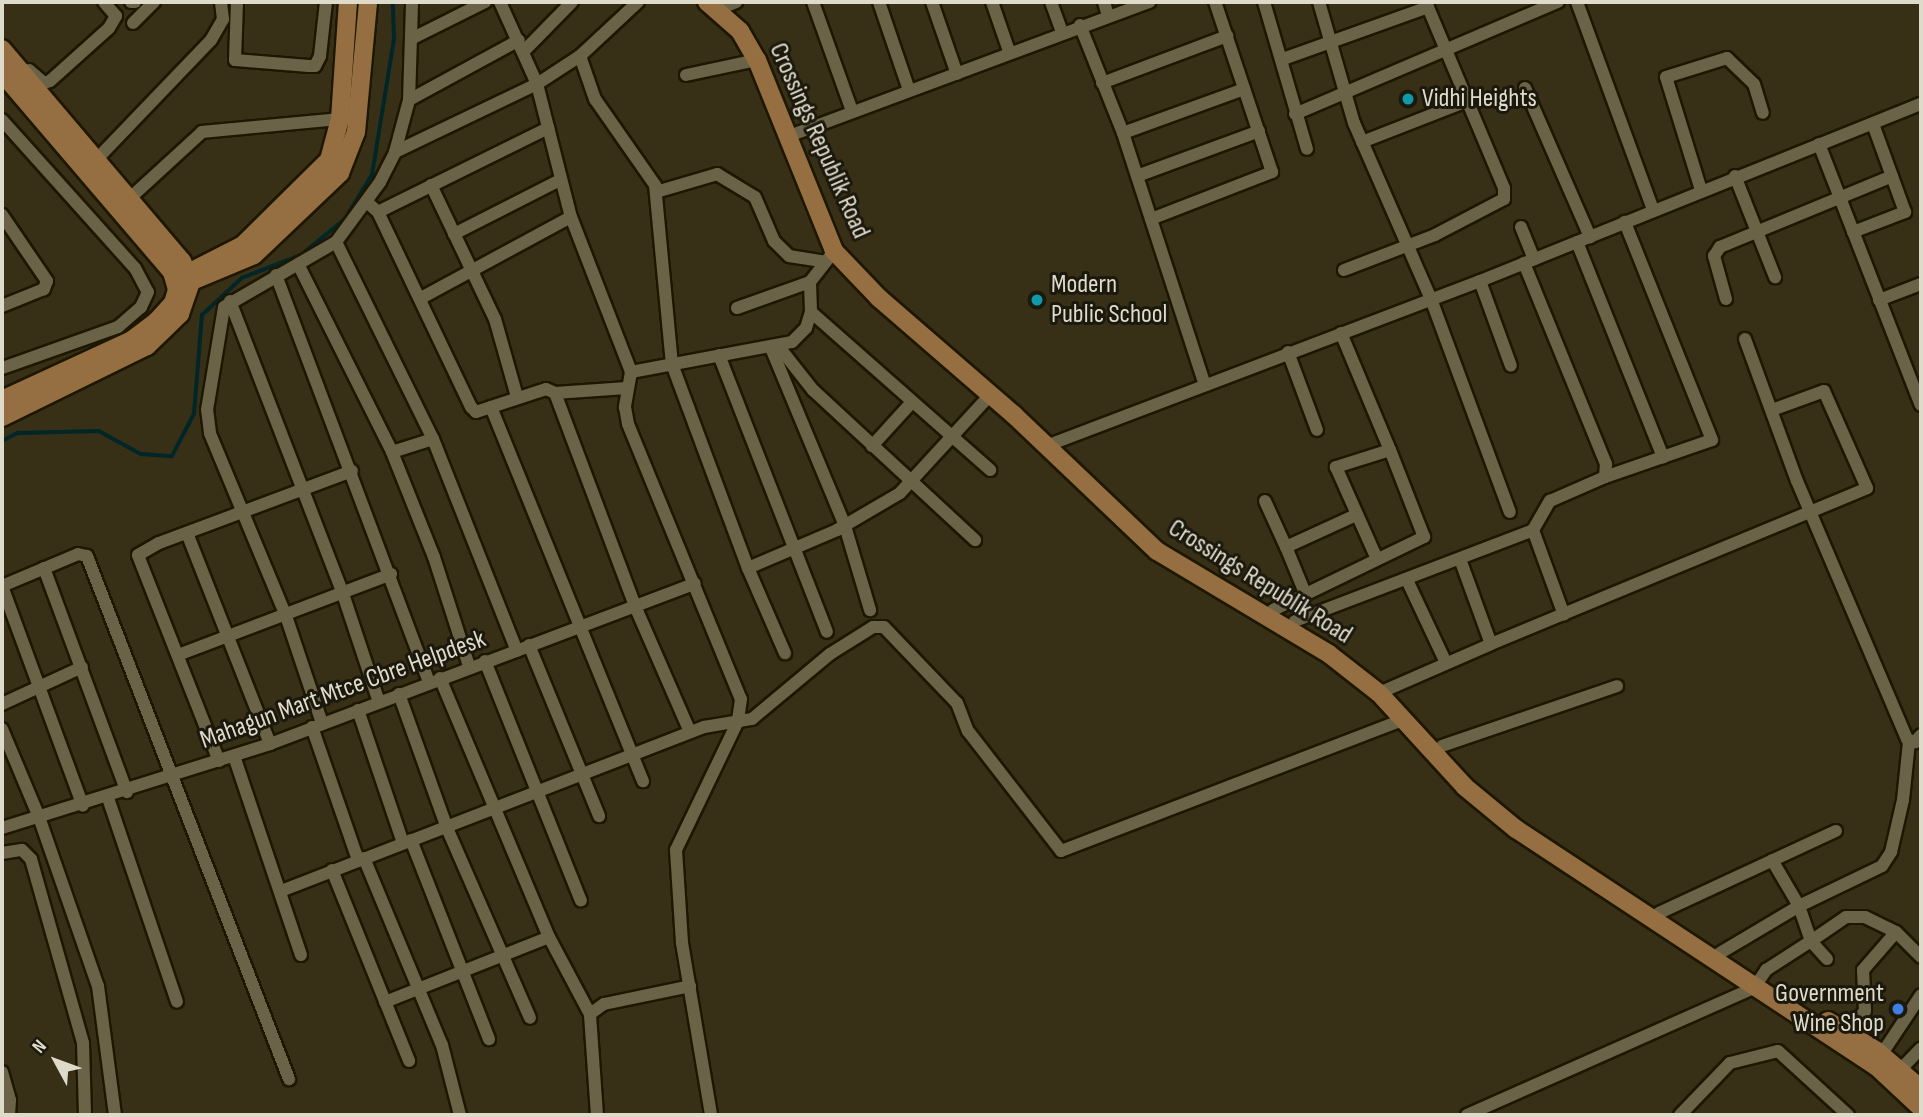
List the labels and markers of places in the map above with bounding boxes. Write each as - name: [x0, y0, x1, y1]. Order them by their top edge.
- place label: Vidhi Heights: [1422, 83, 1537, 115]
- marker: Vidhi Heights: [1400, 91, 1416, 107]
- place label: Modern Public School: [1051, 269, 1167, 330]
- marker: Modern Public School: [1029, 292, 1045, 308]
- place label: Government Wine Shop: [1775, 978, 1884, 1040]
- marker: Government Wine Shop: [1890, 1001, 1906, 1017]

